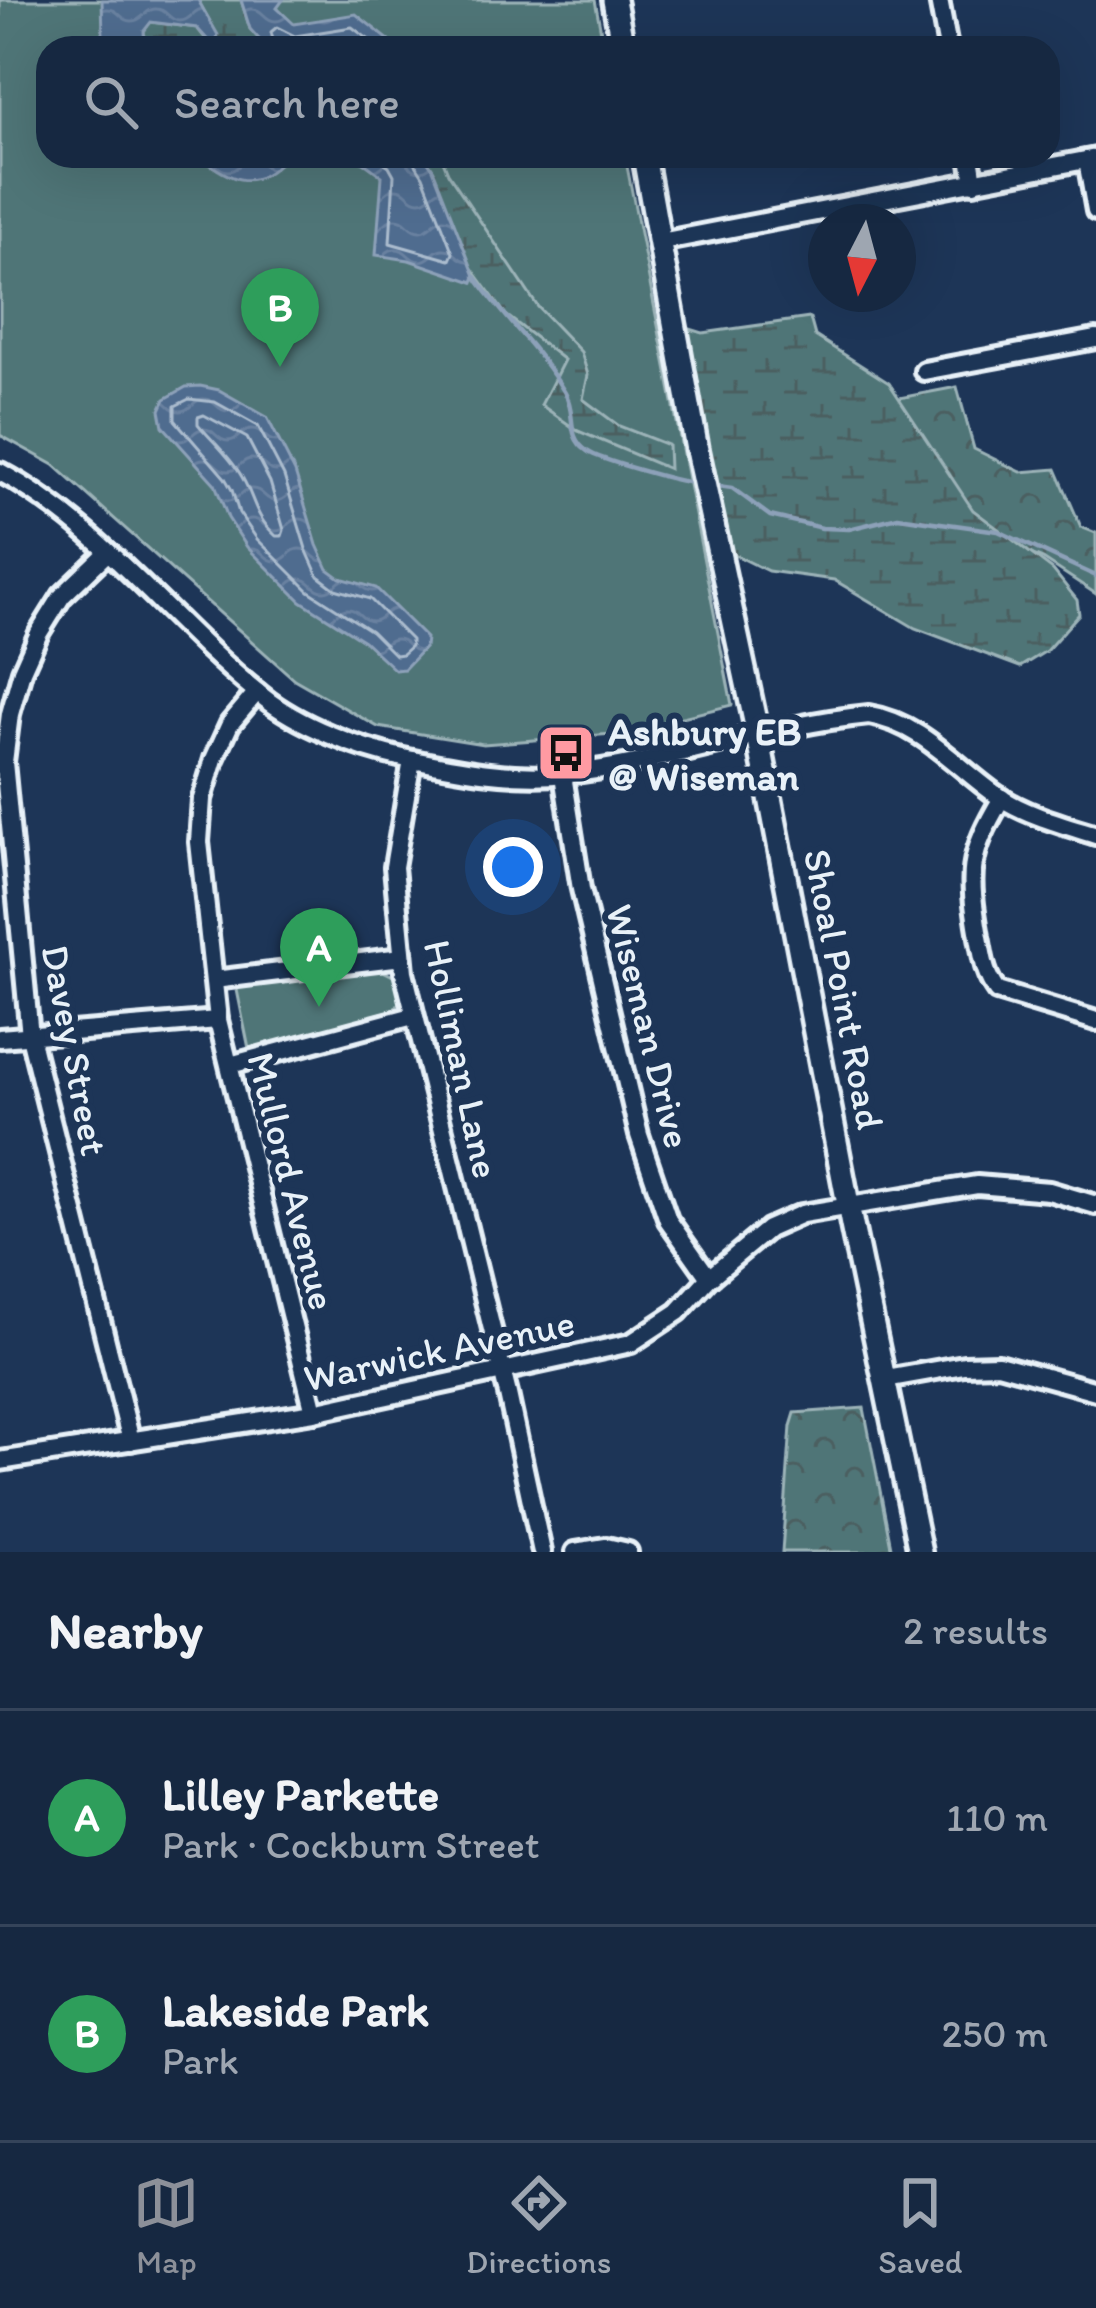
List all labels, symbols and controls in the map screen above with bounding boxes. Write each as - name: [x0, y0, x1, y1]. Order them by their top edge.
- search box: [36, 36, 1060, 168]
- icon: search: [78, 69, 144, 135]
- text: Search here: [174, 75, 400, 129]
- north arrow: [808, 204, 916, 312]
- pin: B: [241, 268, 319, 367]
- place label: Ashbury EB @ Wiseman: [608, 708, 801, 800]
- bus stop icon: Ashbury EB @ Wiseman: [535, 722, 597, 784]
- your location: [483, 837, 543, 897]
- street label: Shoal Point Road: [794, 845, 894, 1133]
- street label: Wiseman Drive: [596, 899, 702, 1153]
- pin: A: [280, 908, 358, 1007]
- street label: Holliman Lane: [414, 936, 510, 1182]
- street label: Davey Street: [32, 941, 118, 1159]
- street label: Mullord Avenue: [237, 1047, 347, 1315]
- street label: Warwick Avenue: [299, 1298, 579, 1402]
- text: Nearby: [48, 1600, 203, 1661]
- text: 2 results: [903, 1607, 1048, 1654]
- text: Lilley Parkette: [162, 1767, 439, 1821]
- text: A: [75, 1794, 99, 1841]
- text: 110 m: [946, 1794, 1048, 1841]
- text: Park · Cockburn Street: [162, 1821, 539, 1868]
- text: Lakeside Park: [162, 1983, 429, 2037]
- text: B: [74, 2010, 100, 2057]
- text: 250 m: [941, 2010, 1048, 2057]
- text: Park: [162, 2037, 239, 2084]
- tab: Map: [133, 2170, 199, 2281]
- tab: Directions: [466, 2170, 611, 2281]
- tab: Saved: [878, 2170, 963, 2281]

